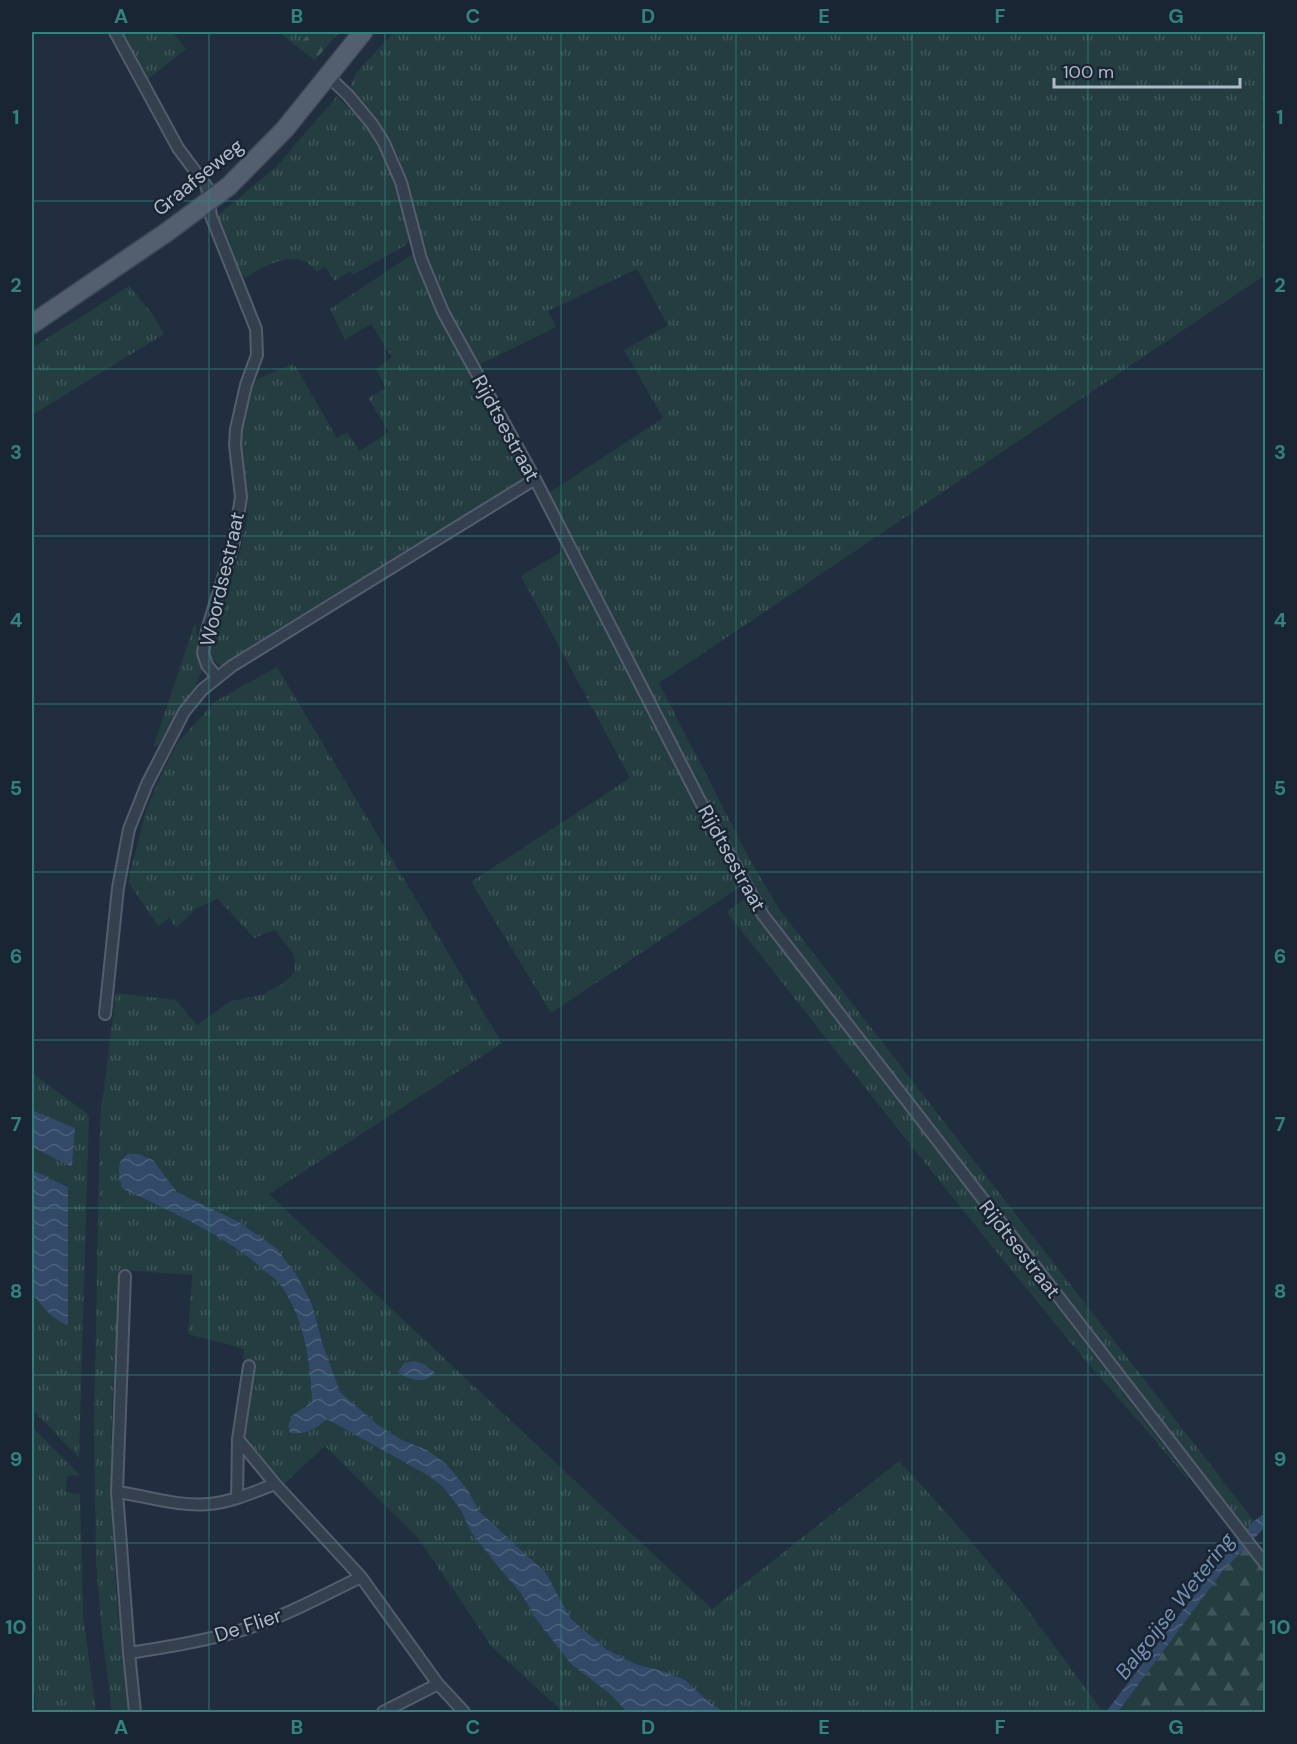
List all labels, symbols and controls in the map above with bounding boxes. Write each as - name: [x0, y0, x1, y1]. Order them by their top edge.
- text: A: [114, 3, 128, 29]
- text: B: [291, 3, 303, 29]
- text: C: [466, 3, 480, 29]
- text: D: [641, 3, 655, 29]
- text: E: [818, 3, 830, 29]
- text: F: [994, 3, 1006, 29]
- text: G: [1168, 3, 1184, 29]
- scale bar: [1054, 51, 1240, 89]
- text: 100 m: [1063, 60, 1114, 84]
- text: 1: [12, 104, 20, 130]
- text: 1: [1276, 104, 1284, 130]
- street label: Graafseweg: [147, 133, 249, 221]
- text: 2: [10, 272, 22, 298]
- text: 2: [1274, 272, 1286, 298]
- street label: Rijdtsestraat: [466, 370, 546, 486]
- text: 3: [10, 439, 22, 465]
- text: 3: [1274, 439, 1286, 465]
- street label: Woordsestraat: [194, 509, 250, 649]
- text: 4: [10, 607, 23, 633]
- text: 4: [1274, 607, 1287, 633]
- text: 5: [10, 775, 22, 801]
- text: 5: [1274, 775, 1286, 801]
- street label: Rijdtsestraat: [692, 800, 772, 916]
- text: 6: [10, 943, 22, 969]
- text: 6: [1274, 943, 1286, 969]
- text: 7: [11, 1111, 22, 1137]
- text: 7: [1275, 1111, 1286, 1137]
- street label: Rijdtsestraat: [974, 1195, 1067, 1303]
- text: 8: [10, 1278, 22, 1304]
- text: 8: [1274, 1278, 1286, 1304]
- text: 9: [10, 1446, 22, 1472]
- text: 9: [1274, 1446, 1286, 1472]
- water label: Balgoijse Wetering: [1109, 1527, 1241, 1685]
- street label: De Flier: [211, 1602, 285, 1648]
- text: 10: [5, 1614, 27, 1640]
- text: 10: [1269, 1614, 1291, 1640]
- text: A: [114, 1714, 128, 1740]
- text: B: [291, 1714, 303, 1740]
- text: C: [466, 1714, 480, 1740]
- text: D: [641, 1714, 655, 1740]
- text: E: [818, 1714, 830, 1740]
- text: F: [994, 1714, 1006, 1740]
- text: G: [1168, 1714, 1184, 1740]

